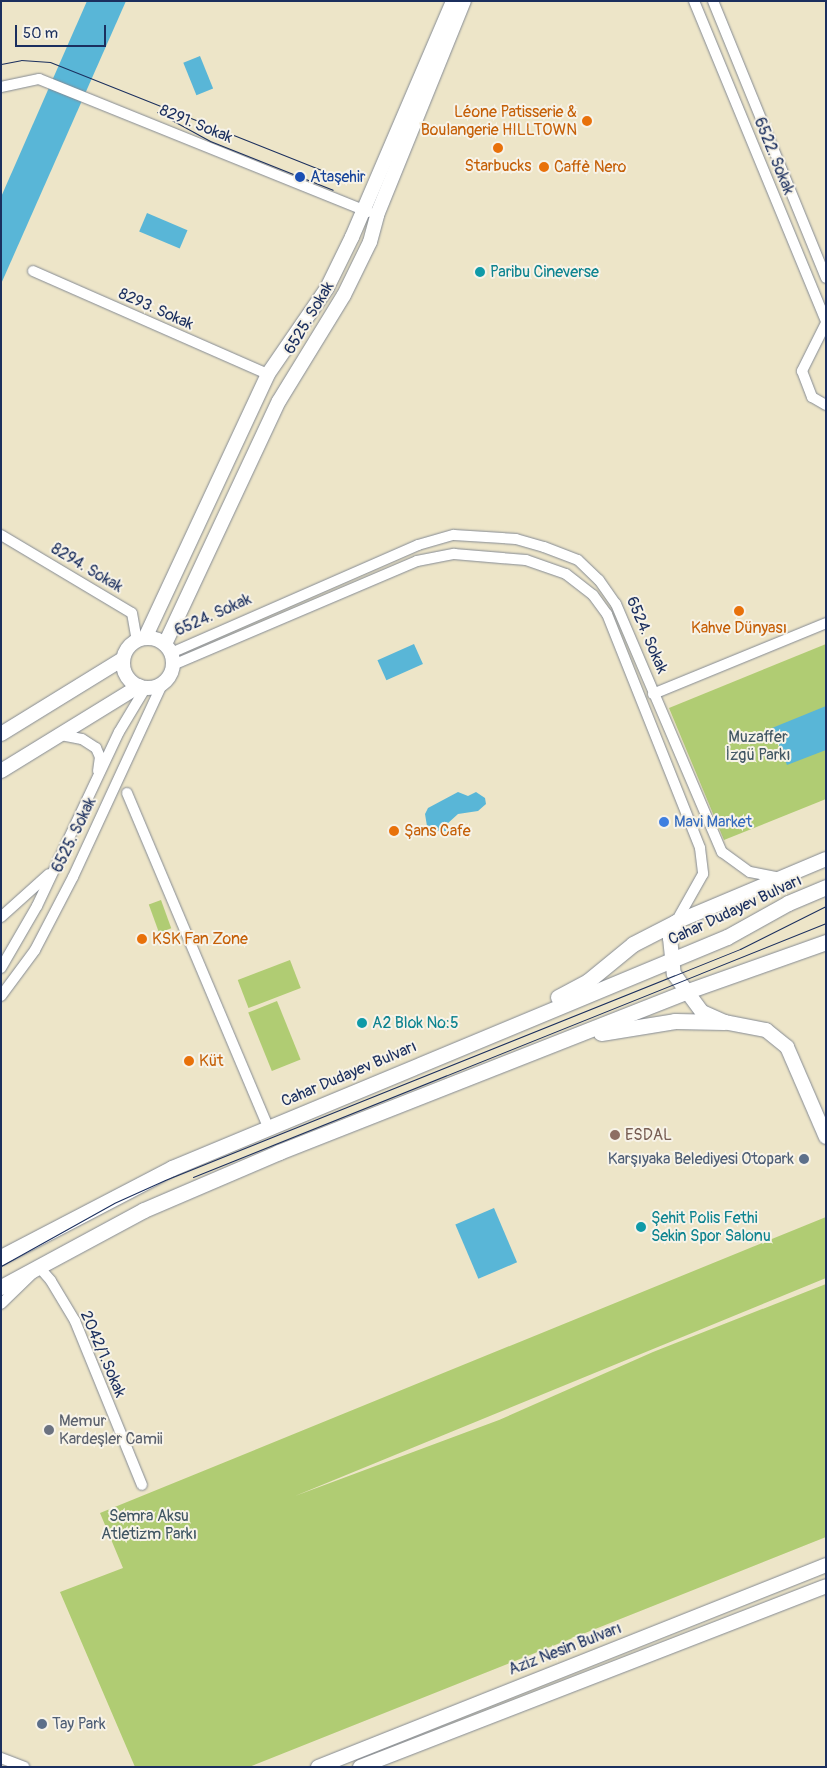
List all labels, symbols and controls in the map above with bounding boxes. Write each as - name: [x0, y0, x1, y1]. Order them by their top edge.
- scale bar: [18, 15, 109, 47]
- text: 50 m: [23, 24, 58, 43]
- street label: 8291. Sokak: [157, 101, 235, 147]
- place label: Léone Patisserie & Boulangerie HILLTOWN: [421, 102, 577, 140]
- marker: Léone Patisserie & Boulangerie HILLTOWN: [581, 115, 593, 127]
- street label: 6522. Sokak: [750, 115, 798, 197]
- marker: Starbucks: [492, 142, 504, 154]
- place label: Starbucks: [465, 156, 531, 176]
- place label: Caffè Nero: [554, 157, 626, 177]
- marker: Caffè Nero: [538, 161, 550, 173]
- place label: Ataşehir: [310, 167, 366, 187]
- marker: Ataşehir: [294, 171, 306, 183]
- place label: Paribu Cineverse: [490, 262, 599, 282]
- marker: Paribu Cineverse: [474, 266, 486, 278]
- street label: 6525. Sokak: [280, 278, 338, 358]
- street label: 8293. Sokak: [116, 284, 196, 334]
- street label: 8294. Sokak: [48, 539, 126, 597]
- street label: 6524. Sokak: [172, 590, 254, 640]
- street label: 6524. Sokak: [622, 594, 672, 676]
- marker: Kahve Dünyası: [733, 605, 745, 617]
- place label: Kahve Dünyası: [691, 618, 787, 638]
- park label: Muzaffer İzgü Parkı: [726, 727, 790, 765]
- street label: 6525. Sokak: [48, 794, 100, 876]
- place label: Mavi Market: [674, 812, 752, 832]
- marker: Mavi Market: [658, 816, 670, 828]
- place label: Şans Cafe: [404, 821, 471, 841]
- marker: Şans Cafe: [388, 825, 400, 837]
- street label: Cahar Dudayev Bulvarı: [665, 871, 805, 949]
- place label: KSK Fan Zone: [152, 929, 248, 949]
- marker: KSK Fan Zone: [136, 933, 148, 945]
- place label: A2 Blok No:5: [372, 1013, 459, 1033]
- marker: A2 Blok No:5: [356, 1017, 368, 1029]
- street label: Cahar Dudayev Bulvarı: [278, 1037, 420, 1111]
- place label: Küt: [199, 1051, 223, 1071]
- marker: Küt: [183, 1055, 195, 1067]
- place label: ESDAL: [625, 1125, 672, 1145]
- marker: ESDAL: [609, 1129, 621, 1141]
- place label: Karşıyaka Belediyesi Otopark: [608, 1149, 794, 1169]
- marker: Karşıyaka Belediyesi Otopark: [798, 1153, 810, 1165]
- place label: Şehit Polis Fethi Sekin Spor Salonu: [651, 1208, 771, 1246]
- marker: Şehit Polis Fethi Sekin Spor Salonu: [635, 1221, 647, 1233]
- street label: 2042/1.Sokak: [76, 1308, 130, 1400]
- place label: Memur Kardeşler Camii: [59, 1411, 163, 1449]
- marker: Memur Kardeşler Camii: [43, 1424, 55, 1436]
- park label: Semra Aksu Atletizm Parkı: [101, 1506, 197, 1544]
- street label: Aziz Nesin Bulvarı: [506, 1619, 624, 1679]
- place label: Tay Park: [52, 1714, 106, 1734]
- marker: Tay Park: [36, 1718, 48, 1730]

